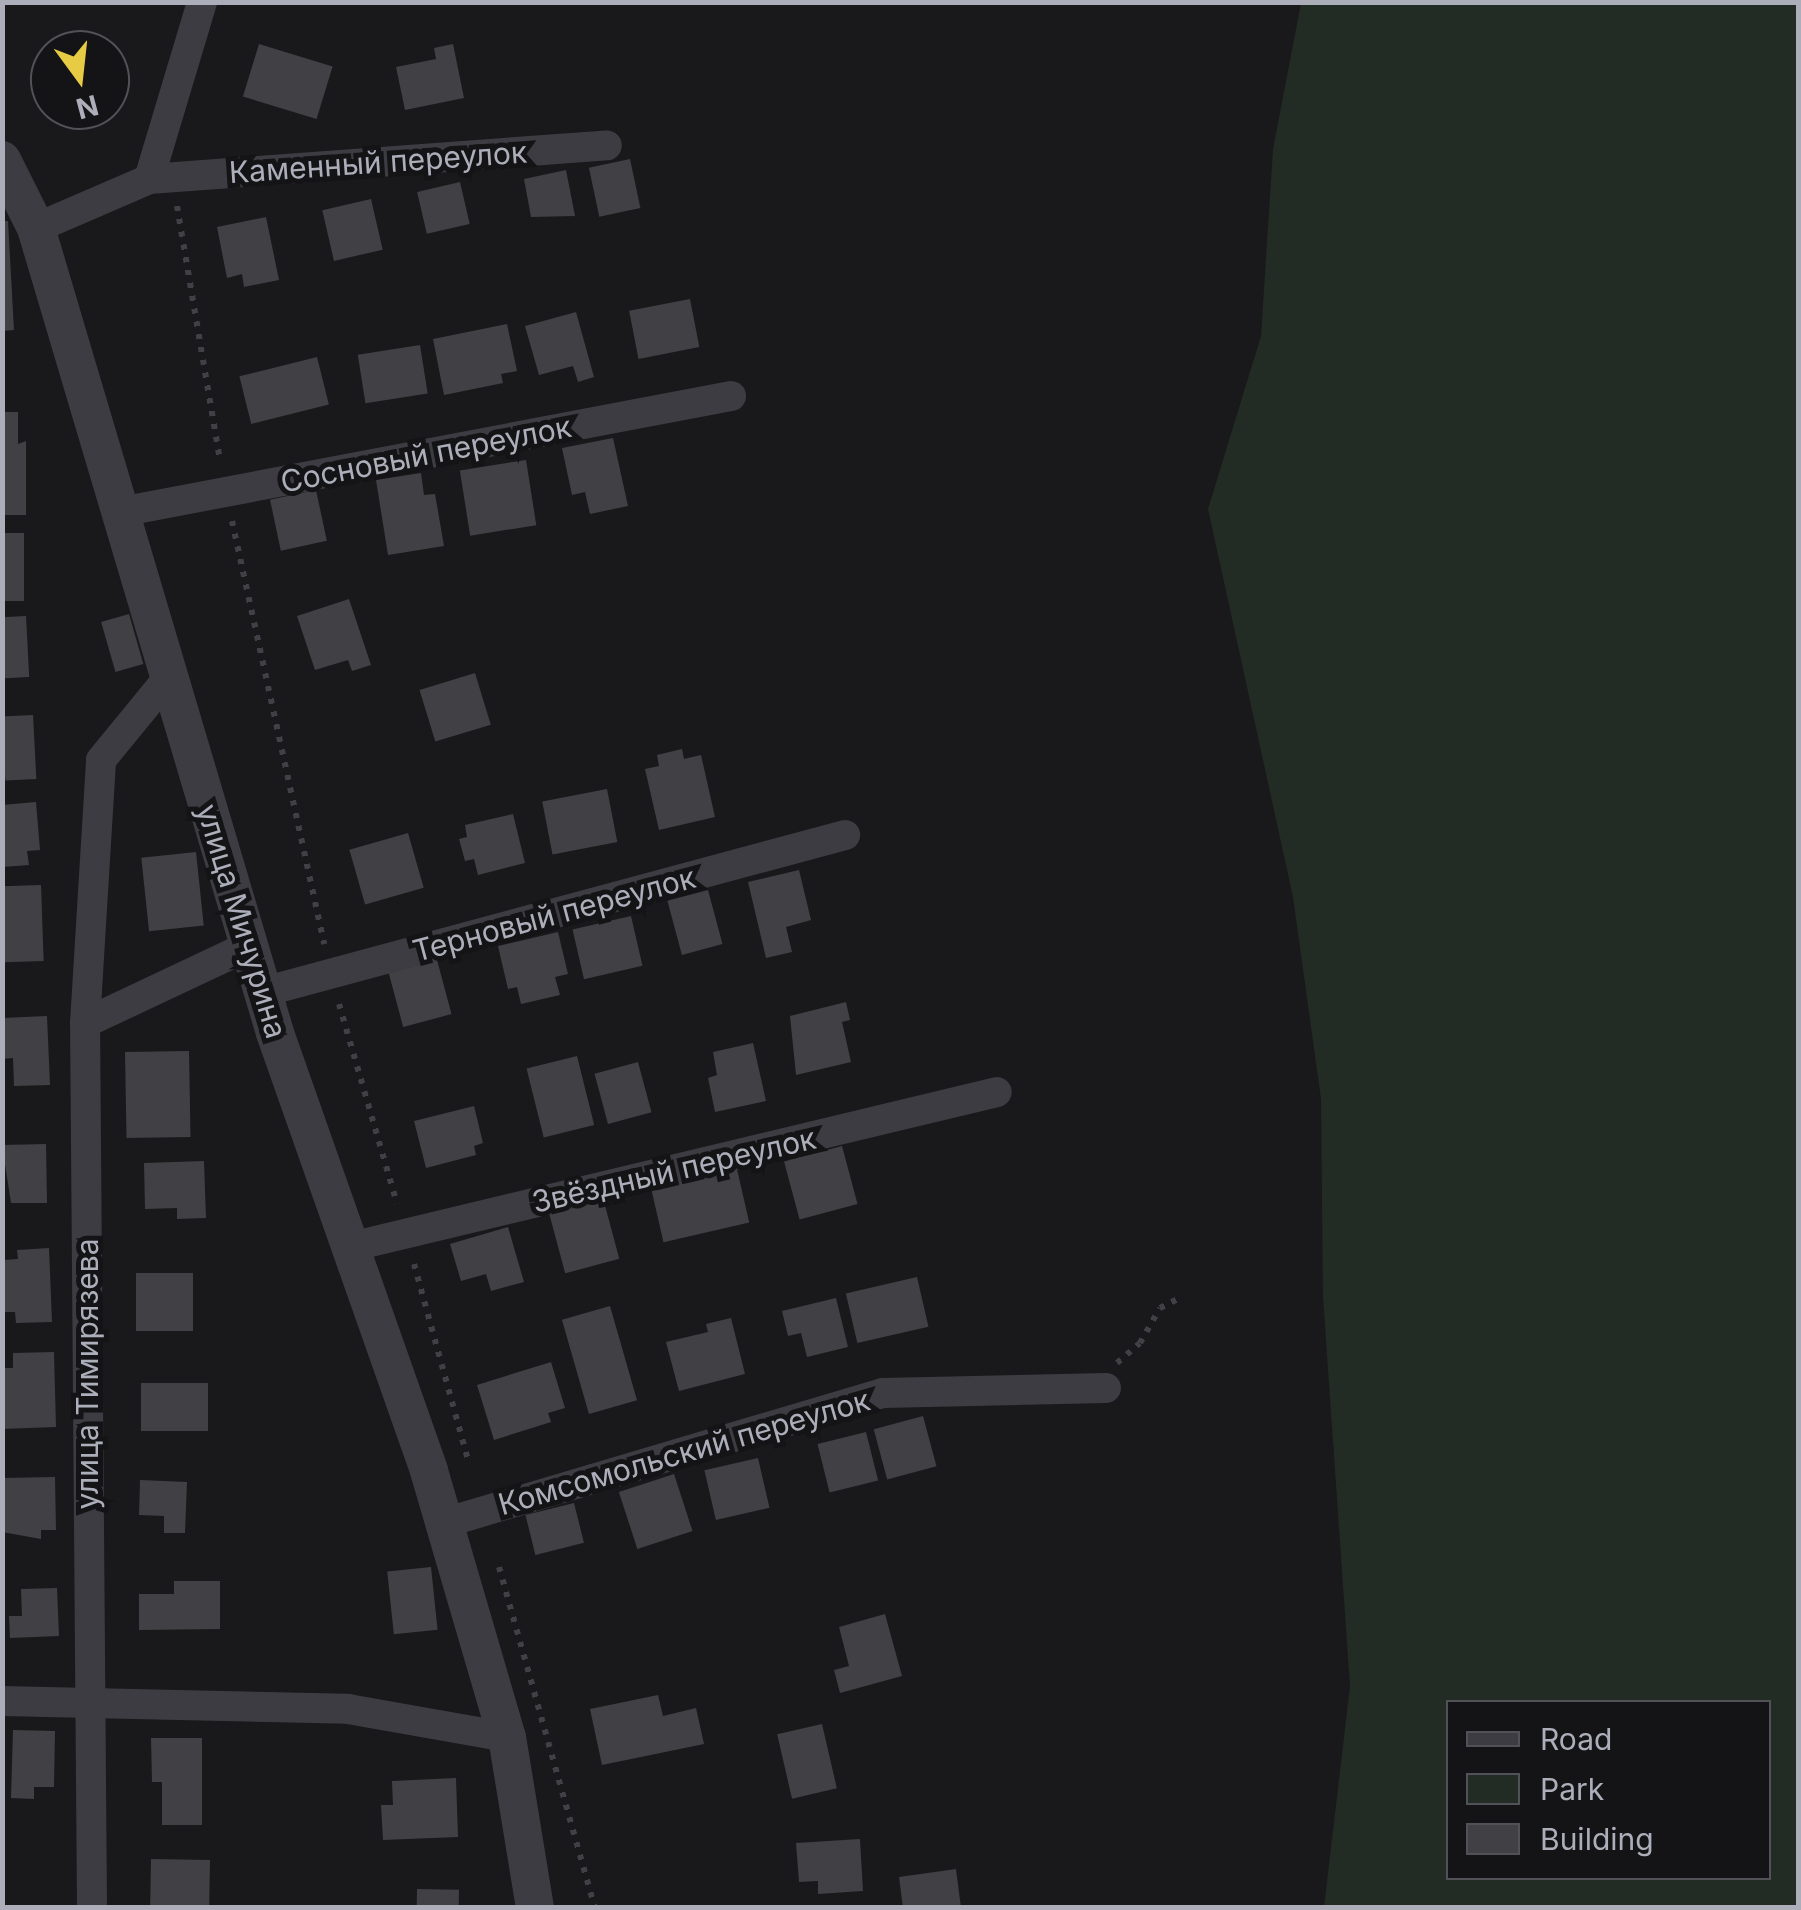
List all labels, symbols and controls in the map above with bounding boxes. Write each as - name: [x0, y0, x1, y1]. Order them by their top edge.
- north arrow: [30, 30, 130, 130]
- text: N: [73, 88, 102, 126]
- street label: Каменный переулок: [228, 134, 528, 190]
- street label: Сосновый переулок: [278, 408, 574, 500]
- street label: улица Мичурина: [189, 800, 295, 1042]
- street label: Терновый переулок: [409, 859, 699, 969]
- street label: Звёздный переулок: [529, 1120, 819, 1220]
- street label: улица Тимирязева: [69, 1238, 105, 1510]
- street label: Комсомольский переулок: [494, 1382, 874, 1522]
- legend: [1446, 1700, 1771, 1880]
- text: Road: [1540, 1721, 1612, 1757]
- text: Park: [1540, 1771, 1604, 1807]
- text: Building: [1540, 1821, 1654, 1857]

